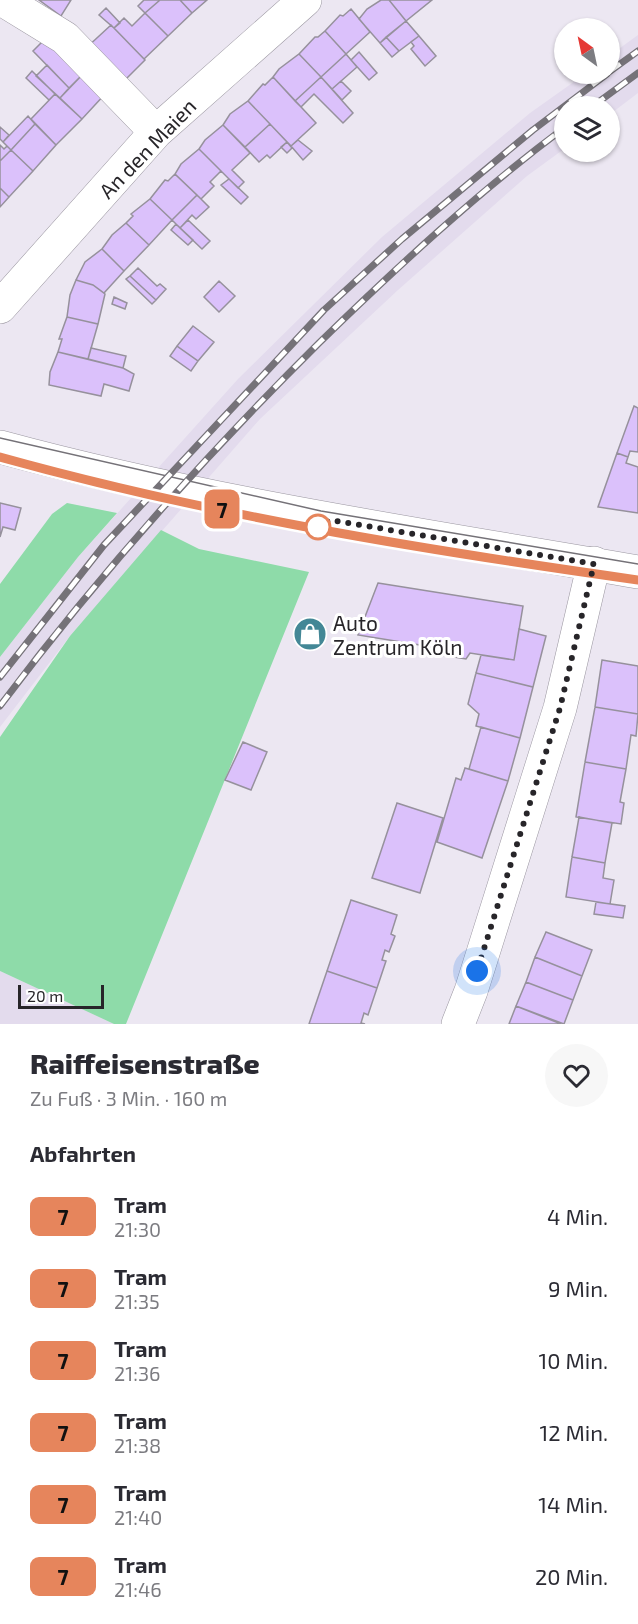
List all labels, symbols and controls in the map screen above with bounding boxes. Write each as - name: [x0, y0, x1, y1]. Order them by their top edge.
- north arrow: [554, 18, 620, 84]
- map controls: [554, 18, 620, 162]
- street label: An den Maien: [93, 93, 201, 203]
- button: layers: [554, 96, 620, 162]
- line badge: 7: [202, 490, 242, 528]
- text: 7: [216, 497, 228, 522]
- unlabelled marker: [305, 514, 331, 540]
- place label: Auto Zentrum Köln: [333, 610, 462, 659]
- shop icon: Auto Zentrum Köln: [292, 616, 328, 652]
- your location: [462, 956, 492, 986]
- scale bar: [18, 982, 104, 1010]
- text: 20 m: [27, 986, 63, 1005]
- button: heart: [545, 1044, 608, 1107]
- text: Raiffeisenstraße: [30, 1046, 260, 1080]
- text: Zu Fuß · 3 Min. · 160 m: [30, 1086, 227, 1110]
- text: Abfahrten: [30, 1140, 136, 1166]
- text: Tram: [114, 1191, 167, 1217]
- text: 4 Min.: [547, 1203, 608, 1229]
- text: 7: [57, 1204, 69, 1229]
- text: 21:30: [114, 1217, 161, 1241]
- text: Tram: [114, 1263, 167, 1289]
- text: 9 Min.: [548, 1275, 608, 1301]
- text: 7: [57, 1276, 69, 1301]
- text: 21:35: [114, 1289, 160, 1313]
- text: Tram: [114, 1335, 167, 1361]
- text: 10 Min.: [539, 1347, 608, 1373]
- text: 7: [57, 1348, 69, 1373]
- text: 21:36: [114, 1361, 160, 1385]
- text: Tram: [114, 1407, 167, 1433]
- text: 12 Min.: [539, 1419, 608, 1445]
- text: 7: [57, 1420, 69, 1445]
- text: 21:38: [114, 1433, 161, 1457]
- text: Tram: [114, 1479, 167, 1505]
- text: 14 Min.: [538, 1491, 608, 1517]
- text: 7: [57, 1492, 69, 1517]
- text: 21:40: [114, 1505, 162, 1529]
- text: Tram: [114, 1551, 167, 1577]
- text: 20 Min.: [535, 1563, 608, 1589]
- text: 7: [57, 1564, 69, 1589]
- text: 21:46: [114, 1577, 162, 1601]

